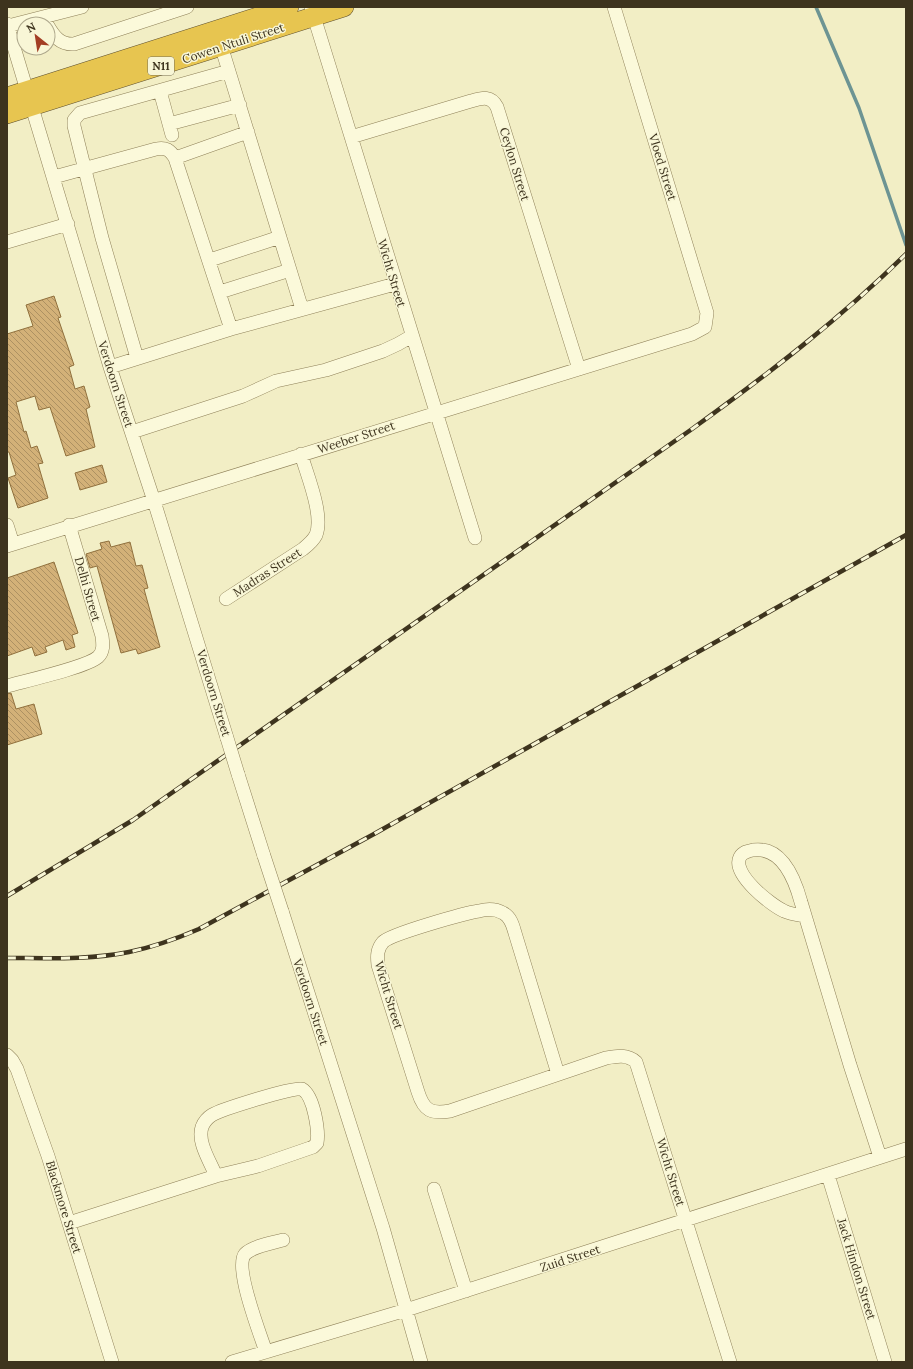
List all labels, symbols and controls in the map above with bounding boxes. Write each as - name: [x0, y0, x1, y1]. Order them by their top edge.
- north arrow: [16, 16, 56, 56]
- text: N: [24, 19, 39, 36]
- street label: Cowen Ntuli Street: [180, 19, 286, 67]
- road number: N11: [148, 57, 174, 75]
- street label: Ceylon Street: [497, 126, 533, 203]
- street label: Vloed Street: [645, 131, 680, 203]
- street label: Wicht Street: [375, 237, 410, 309]
- street label: Verdoorn Street: [95, 338, 137, 429]
- street label: Weeber Street: [316, 417, 397, 457]
- street label: Madras Street: [230, 544, 304, 600]
- street label: Delhi Street: [72, 555, 104, 623]
- street label: Verdoorn Street: [193, 647, 234, 738]
- street label: Verdoorn Street: [290, 956, 332, 1047]
- street label: Wicht Street: [372, 959, 407, 1031]
- street label: Wicht Street: [654, 1136, 689, 1208]
- street label: Blackmore Street: [43, 1159, 85, 1256]
- street label: Jack Hindon Street: [834, 1216, 880, 1322]
- street label: Zuid Street: [538, 1241, 602, 1275]

